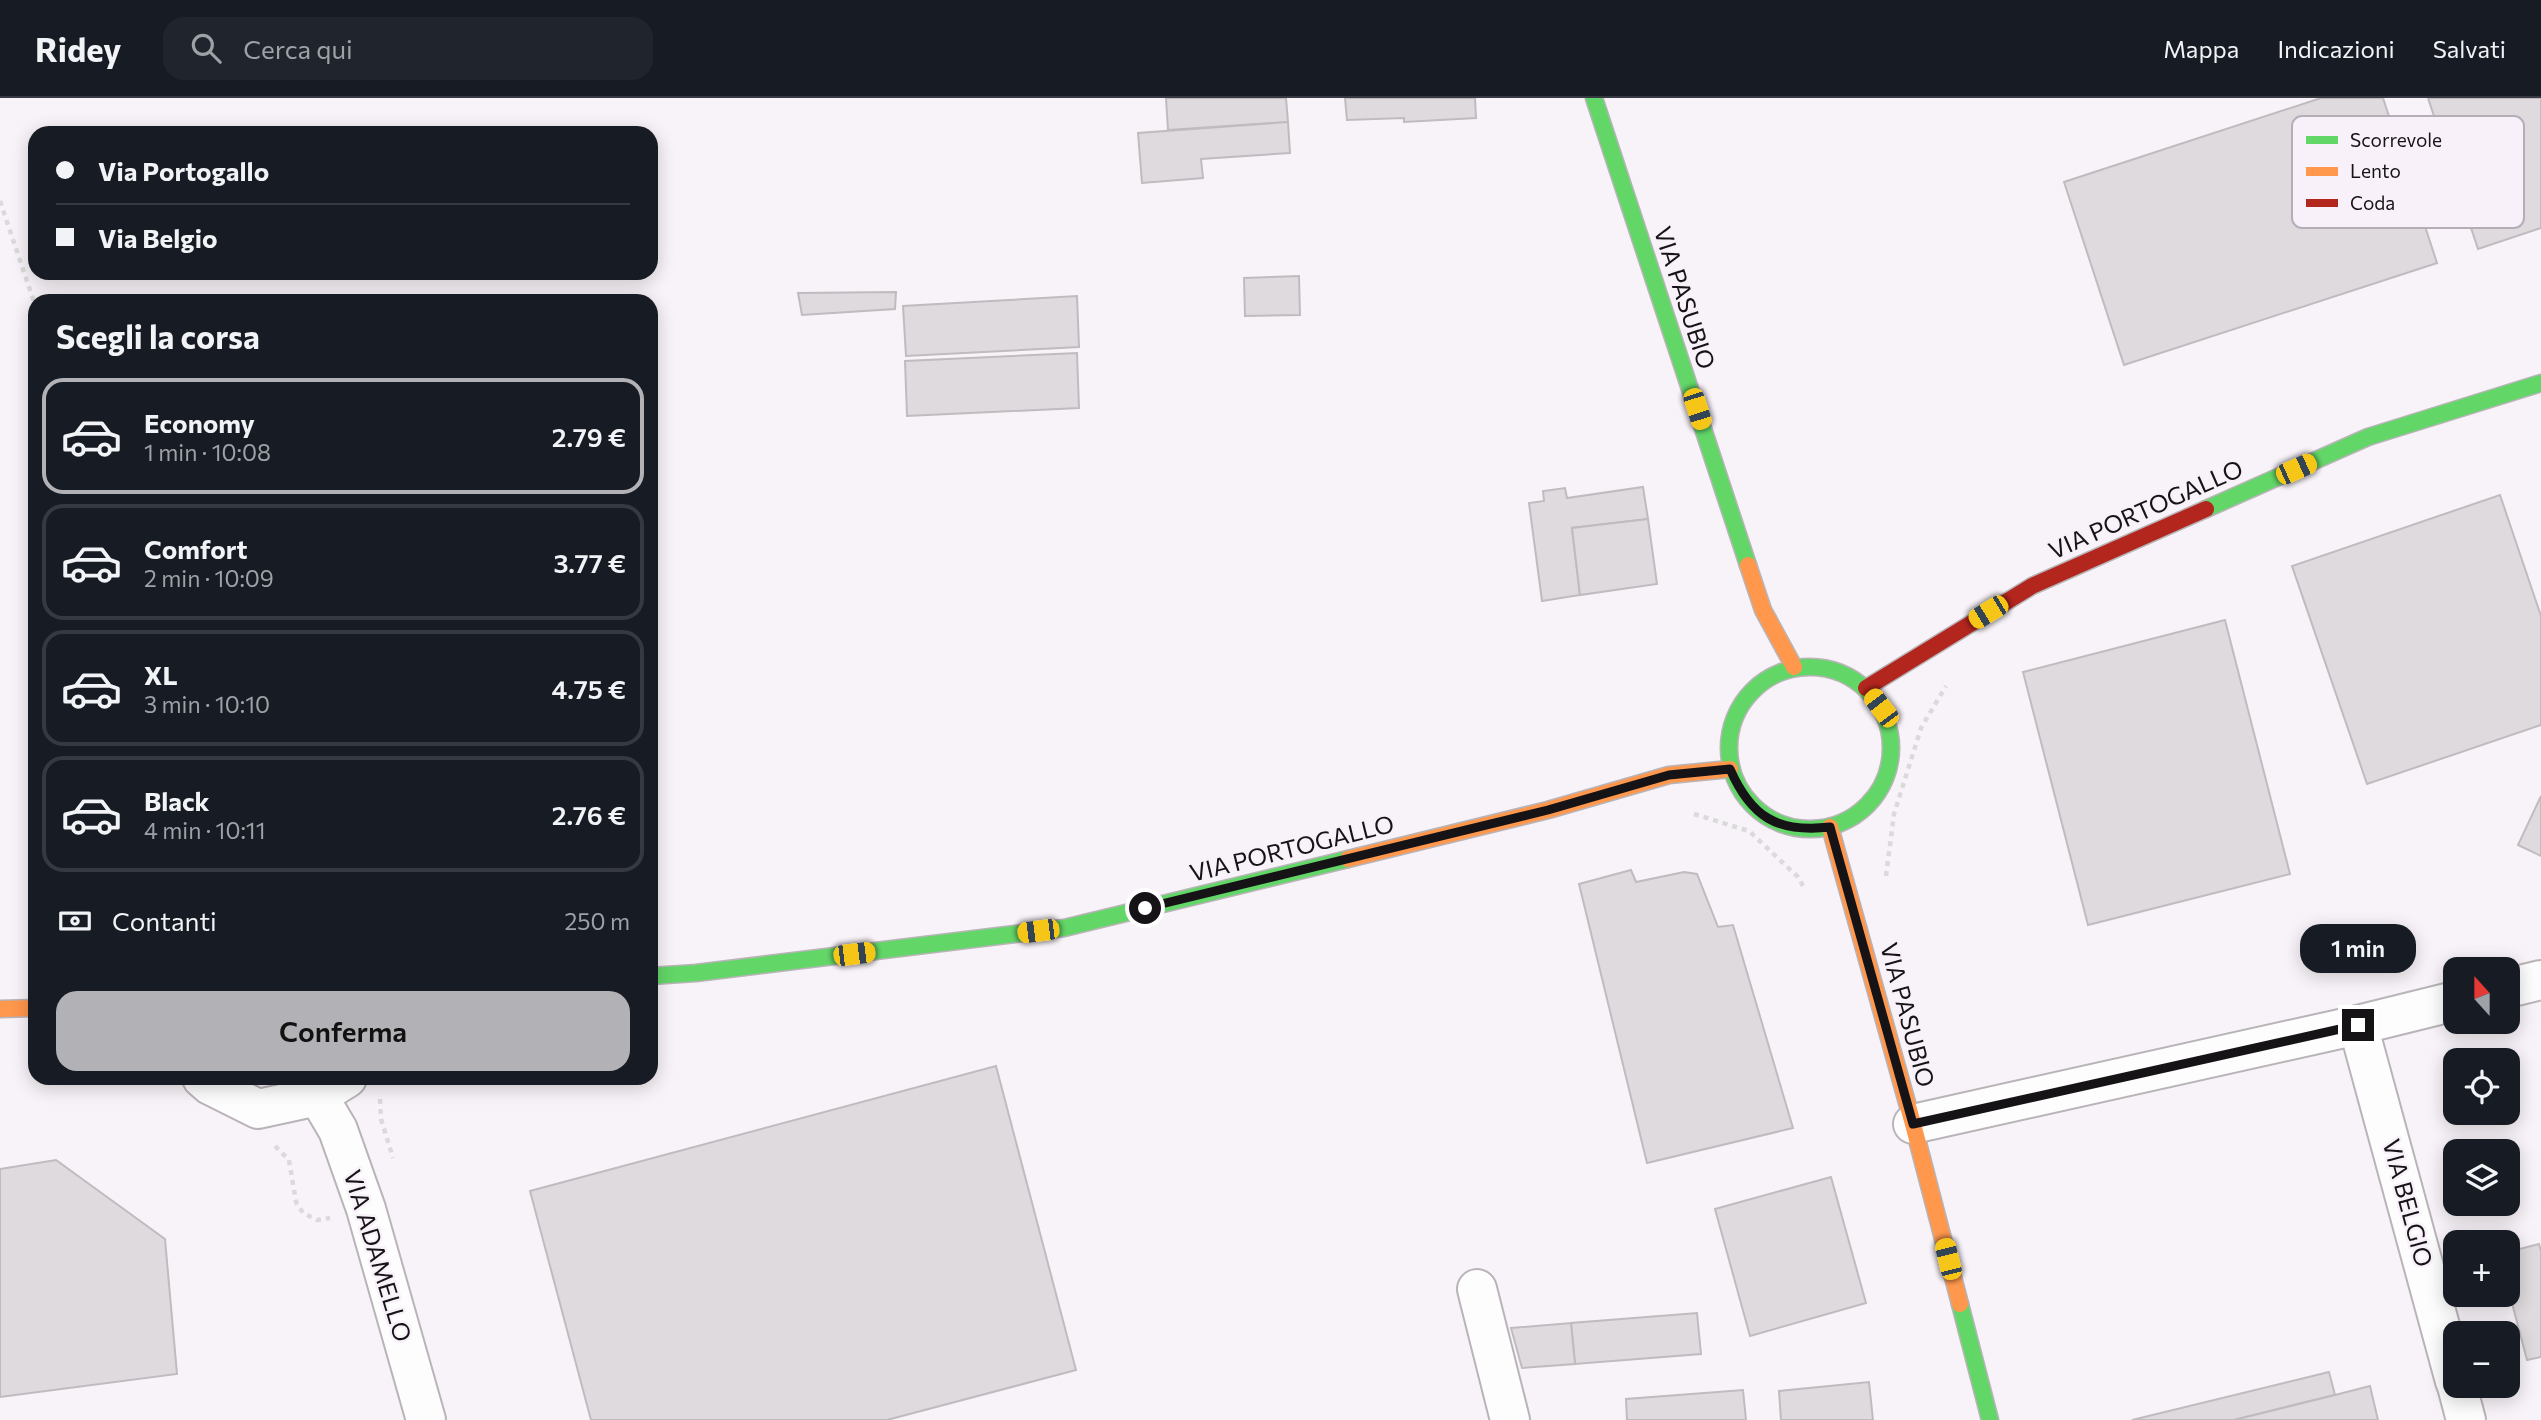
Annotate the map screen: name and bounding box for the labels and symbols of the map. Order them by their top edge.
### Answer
legend [2292,116,2524,228]
text: Scorrevole [2350,128,2442,151]
text: Lento [2350,159,2401,182]
text: Coda [2350,191,2395,214]
street label: VIA PASUBIO [1649,223,1722,372]
car [1681,386,1714,432]
car [2273,451,2320,487]
street label: VIA PORTOGALLO [2044,453,2247,565]
car [1965,592,2012,632]
car [1860,685,1903,731]
street label: VIA PORTOGALLO [1186,808,1397,887]
route start [1129,892,1161,924]
car [1016,918,1061,944]
callout: 1 min [2300,923,2416,972]
street label: VIA PASUBIO [1875,939,1942,1090]
car [832,941,877,967]
north arrow [2443,957,2520,1034]
route end [2342,1009,2374,1041]
street label: VIA BELGIO [2377,1135,2439,1270]
street label: VIA ADAMELLO [339,1166,418,1345]
car [1933,1236,1964,1282]

